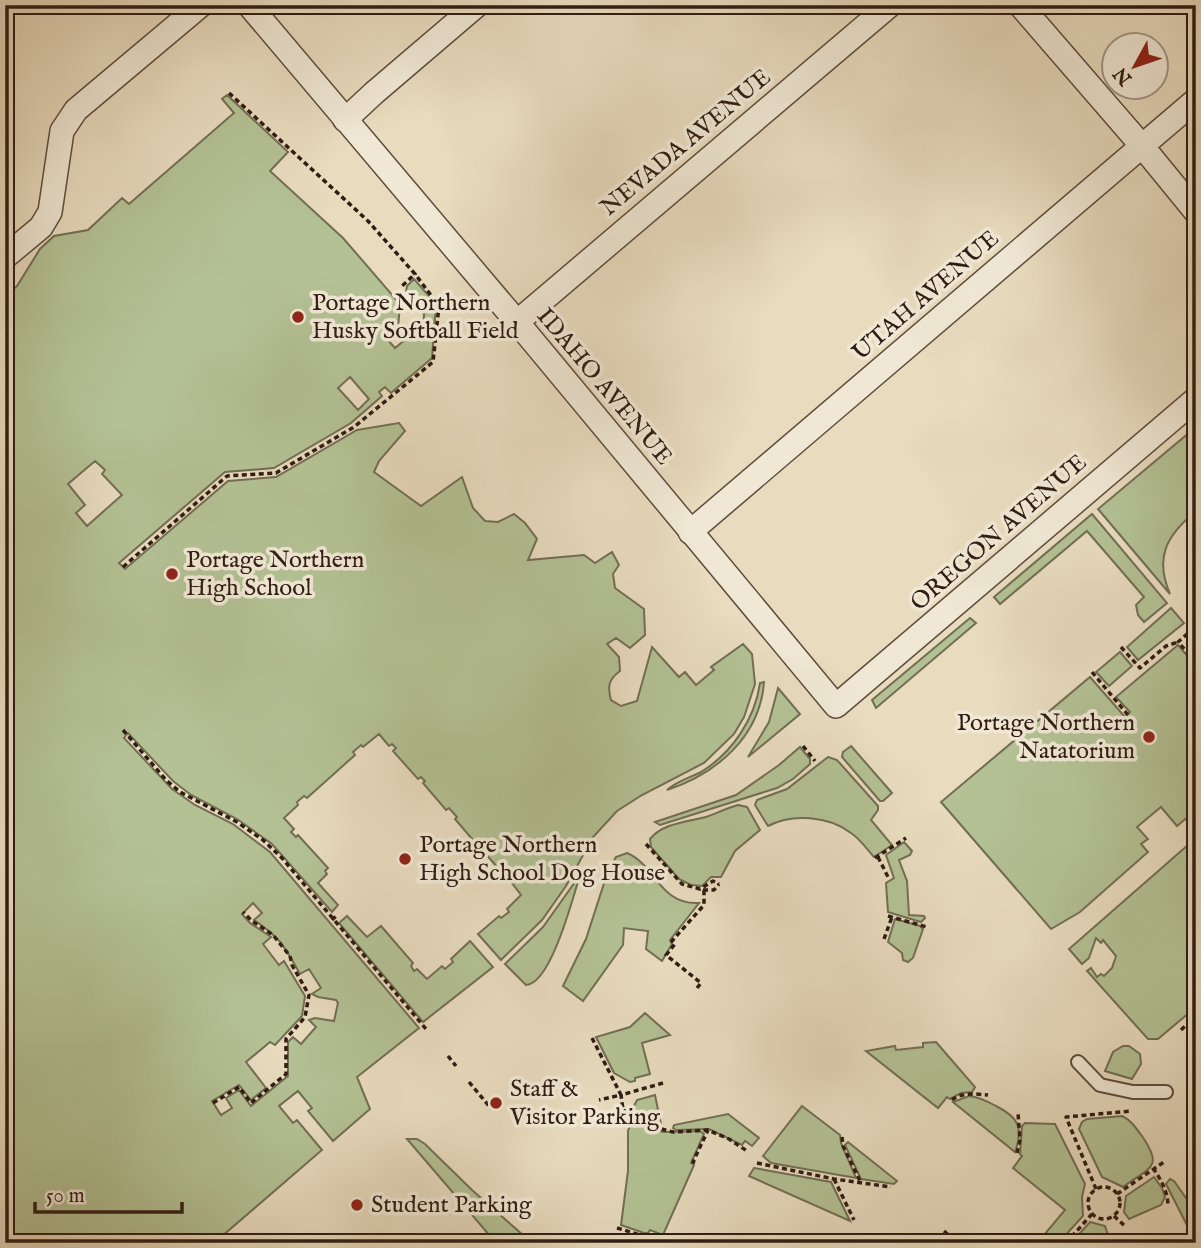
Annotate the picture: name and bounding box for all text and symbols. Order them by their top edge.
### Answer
north arrow [1100,32,1170,102]
text: N [1109,61,1139,90]
street label: NEVADA AVENUE [594,63,778,223]
street label: UTAH AVENUE [846,224,1006,368]
place label: Portage Northern Husky Softball Field [312,288,519,347]
street label: IDAHO AVENUE [529,302,679,472]
marker: Portage Northern Husky Softball Field [290,309,306,325]
street label: OREGON AVENUE [904,448,1094,618]
place label: Portage Northern High School [186,545,365,604]
marker: Portage Northern High School [164,566,180,582]
place label: Portage Northern Natatorium [957,708,1135,767]
marker: Portage Northern Natatorium [1141,729,1157,745]
place label: Portage Northern High School Dog House [419,830,665,889]
marker: Portage Northern High School Dog House [397,851,413,867]
place label: Staff & Visitor Parking [509,1074,661,1133]
marker: Staff & Visitor Parking [488,1095,504,1111]
scale bar [35,1171,182,1215]
text: 50 m [46,1183,85,1210]
place label: Student Parking [371,1190,533,1221]
marker: Student Parking [349,1197,365,1213]

